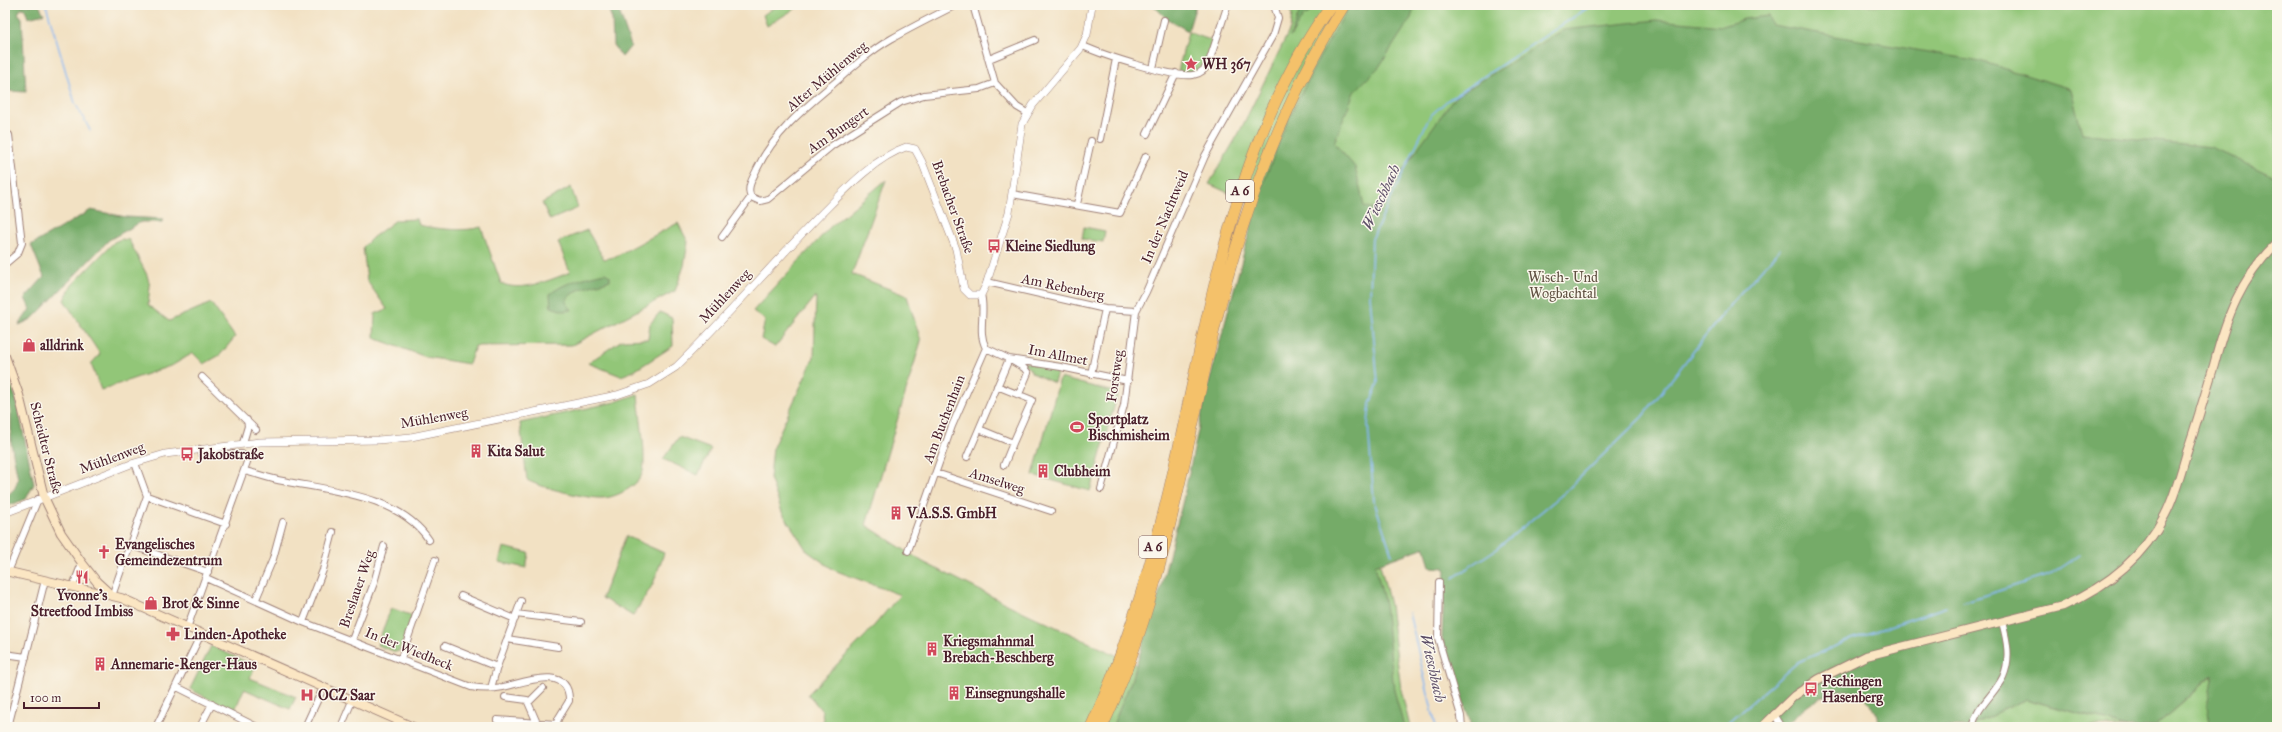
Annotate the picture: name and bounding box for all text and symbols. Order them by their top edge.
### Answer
street label: Alter Mühlenweg [782,37,871,115]
place icon: WH 367 [1183,56,1199,72]
place label: WH 367 [1202,56,1251,74]
street label: Am Bungert [803,103,872,158]
street label: Brebacher Straße [928,158,978,256]
water label: Wieschbach [1358,161,1404,232]
street label: In der Nachtweid [1138,168,1192,266]
road number: A 6 [1226,180,1254,202]
bus stop icon: Kleine Siedlung [986,238,1002,254]
place label: Kleine Siedlung [1005,238,1095,256]
street label: Mühlenweg [696,265,755,327]
park label: Wisch- Und Wogbachtal [1528,269,1598,302]
street label: Am Rebenberg [1019,270,1106,304]
shop icon: alldrink [21,337,37,353]
place label: alldrink [40,337,84,354]
street label: Im Allmet [1027,341,1089,369]
street label: Forstweg [1103,348,1127,403]
street label: Am Buchenhain [919,372,969,466]
street label: Scheidter Straße [26,400,66,496]
street label: Mühlenweg [399,404,469,432]
place label: Sportplatz Bischmisheim [1088,411,1170,444]
sports icon: Sportplatz Bischmisheim [1069,419,1085,435]
street label: Mühlenweg [77,438,147,478]
building icon: Kita Salut [468,443,484,459]
place label: Kita Salut [487,443,545,460]
bus stop icon: Jakobstraße [179,446,195,462]
place label: Jakobstraße [196,446,264,464]
building icon: Clubheim [1035,463,1051,479]
place label: Clubheim [1054,463,1111,480]
street label: Amselweg [966,464,1027,498]
building icon: V.A.S.S. GmbH [888,505,904,521]
place label: V.A.S.S. GmbH [906,505,997,522]
place label: Evangelisches Gemeindezentrum [115,536,222,569]
road number: A 6 [1139,536,1167,558]
church icon: Evangelisches Gemeindezentrum [96,544,112,560]
street label: Breslauer Weg [336,547,378,630]
restaurant icon: Yvonne's Streetfood Imbiss [74,569,90,585]
place label: Yvonne's Streetfood Imbiss [31,587,133,620]
shop icon: Brot & Sinne [143,595,159,611]
place label: Brot & Sinne [162,595,239,612]
street label: In der Wiedheck [362,624,456,675]
pharmacy icon: Linden-Apotheke [165,626,181,642]
place label: Linden-Apotheke [184,626,286,644]
water label: Wieschbach [1416,632,1450,705]
place label: Kriegsmahnmal Brebach-Beschberg [943,633,1054,667]
building icon: Kriegsmahnmal Brebach-Beschberg [924,641,940,657]
building icon: Annemarie-Renger-Haus [92,656,108,672]
place label: Annemarie-Renger-Haus [110,656,257,674]
place label: Fechingen Hasenberg [1822,673,1883,707]
bus stop icon: Fechingen Hasenberg [1803,681,1819,697]
scale bar [24,684,99,710]
building icon: Einsegnungshalle [946,685,962,701]
place label: Einsegnungshalle [965,685,1065,703]
hospital icon: OCZ Saar [299,687,315,703]
place label: OCZ Saar [318,687,376,704]
text: 100 m [30,691,61,705]

